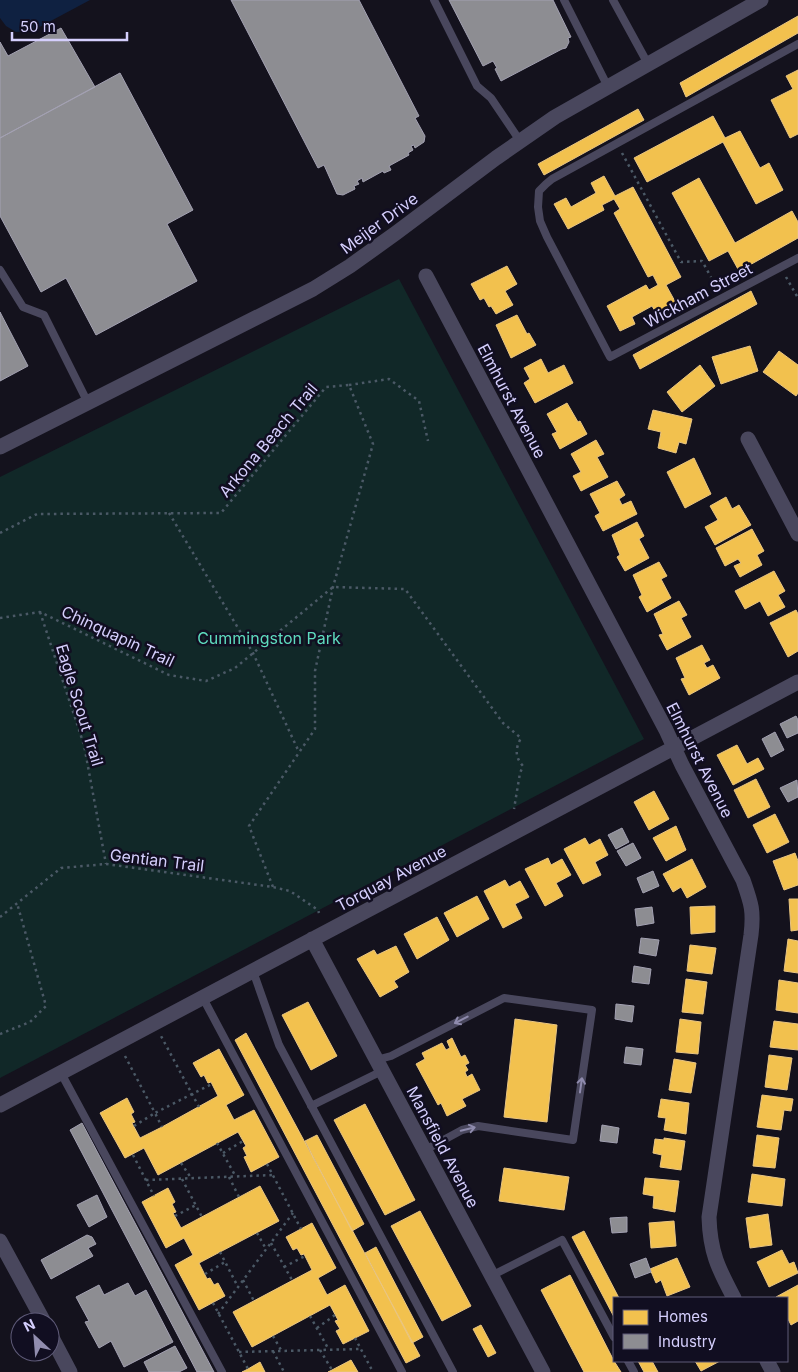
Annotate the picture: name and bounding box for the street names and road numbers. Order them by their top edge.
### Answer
street label: Meijer Drive [336,188,422,258]
street label: Wickham Street [640,258,756,332]
street label: Elmhurst Avenue [473,340,551,462]
street label: Arkona Beach Trail [215,379,321,501]
street label: Chinquapin Trail [58,601,178,671]
street label: Eagle Scout Trail [52,642,108,768]
street label: Elmhurst Avenue [662,699,738,821]
street label: Torquay Avenue [332,840,450,916]
street label: Gentian Trail [109,844,205,876]
street label: Mansfield Avenue [403,1083,483,1211]

